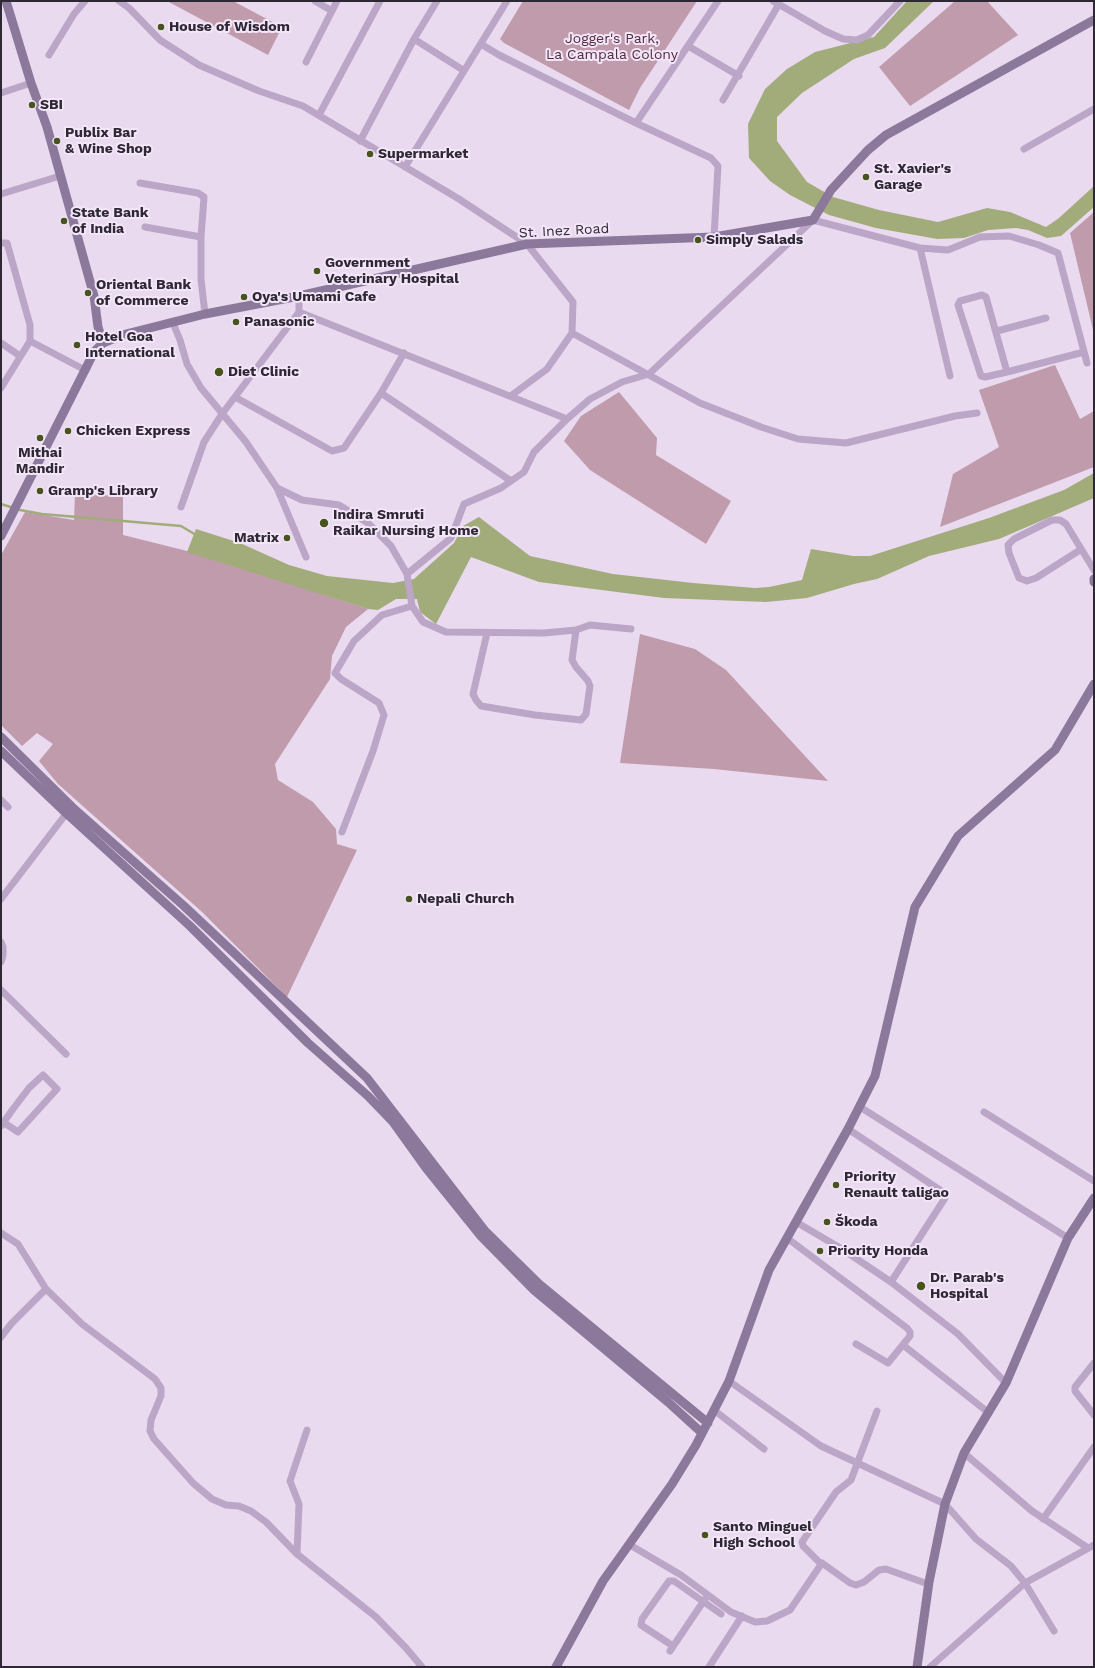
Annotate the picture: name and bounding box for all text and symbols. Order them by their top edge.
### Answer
place label: House of Wisdom [169,19,290,35]
marker: House of Wisdom [156,22,166,32]
park label: Jogger's Park, La Campala Colony [546,31,678,64]
place label: SBI [40,97,63,113]
marker: SBI [27,100,37,110]
place label: Publix Bar & Wine Shop [65,125,152,158]
marker: Publix Bar & Wine Shop [52,136,62,146]
place label: Supermarket [378,146,468,162]
marker: Supermarket [365,149,375,159]
place label: St. Xavier's Garage [874,161,951,194]
marker: St. Xavier's Garage [861,172,871,182]
place label: State Bank of India [72,205,148,238]
marker: State Bank of India [59,216,69,226]
street label: St. Inez Road [518,220,610,242]
place label: Simply Salads [706,232,803,248]
marker: Simply Salads [693,235,703,245]
place label: Government Veterinary Hospital [325,255,459,288]
marker: Government Veterinary Hospital [312,266,322,276]
place label: Oriental Bank of Commerce [96,277,191,310]
marker: Oriental Bank of Commerce [83,288,93,298]
place label: Oya's Umami Cafe [252,289,376,305]
marker: Oya's Umami Cafe [239,292,249,302]
place label: Panasonic [244,314,315,330]
marker: Panasonic [231,317,241,327]
place label: Hotel Goa International [85,329,175,362]
marker: Hotel Goa International [72,340,82,350]
place label: Diet Clinic [228,364,299,380]
marker: Diet Clinic [213,366,225,378]
place label: Chicken Express [76,423,190,439]
marker: Chicken Express [63,426,73,436]
marker: Mithai Mandir [35,433,45,443]
place label: Mithai Mandir [16,445,64,478]
place label: Gramp's Library [48,483,158,499]
marker: Gramp's Library [35,486,45,496]
place label: Indira Smruti Raikar Nursing Home [333,507,479,540]
marker: Indira Smruti Raikar Nursing Home [318,517,330,529]
place label: Matrix [234,530,279,546]
marker: Matrix [282,533,292,543]
place label: Nepali Church [417,891,514,907]
marker: Nepali Church [404,894,414,904]
place label: Priority Renault taligao [844,1169,949,1202]
marker: Priority Renault taligao [831,1180,841,1190]
place label: Škoda [835,1214,878,1230]
marker: Škoda [822,1217,832,1227]
place label: Priority Honda [828,1243,928,1259]
marker: Priority Honda [815,1246,825,1256]
place label: Dr. Parab's Hospital [930,1270,1004,1302]
marker: Dr. Parab's Hospital [915,1280,927,1292]
place label: Santo Minguel High School [713,1519,812,1552]
marker: Santo Minguel High School [700,1530,710,1540]

